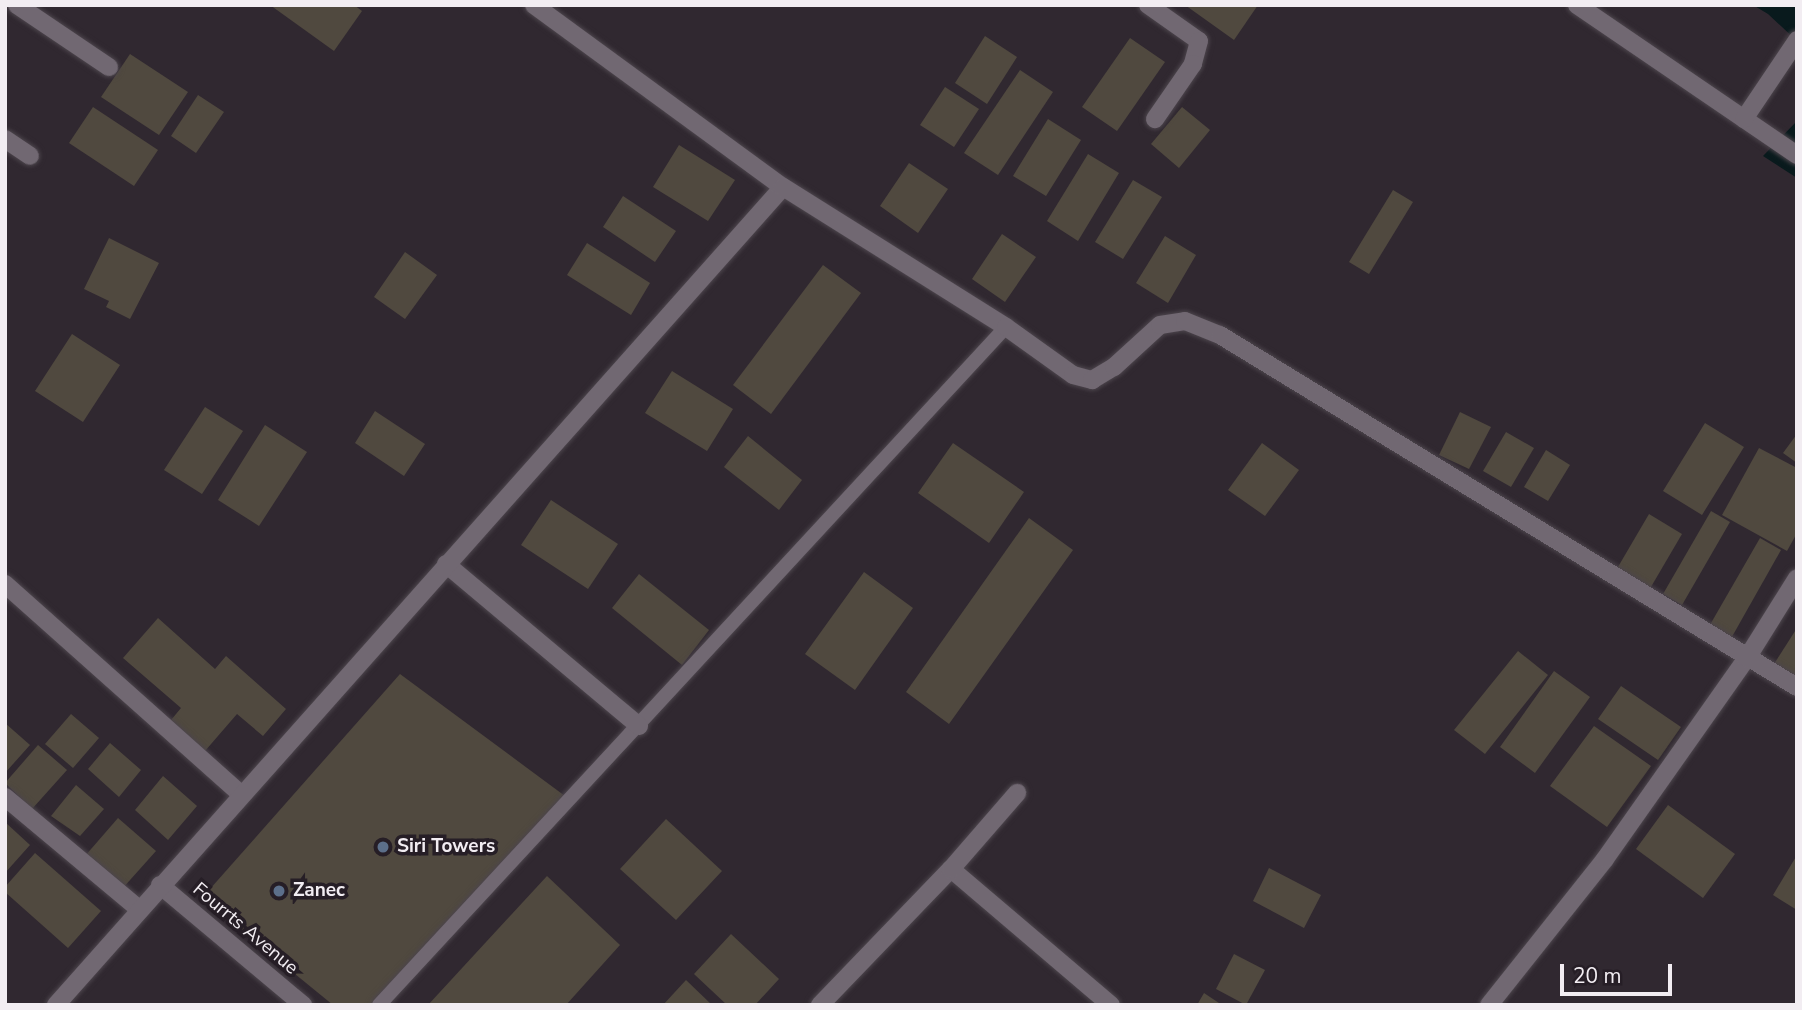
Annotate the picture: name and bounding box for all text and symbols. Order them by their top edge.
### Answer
place label: Siri Towers [397,836,495,858]
marker: Siri Towers [375,839,391,855]
street label: Fourrts Avenue [188,878,302,980]
place label: Zanec [293,880,345,902]
marker: Zanec [271,883,287,899]
scale bar [1564,950,1676,994]
text: 20 m [1573,962,1622,990]

